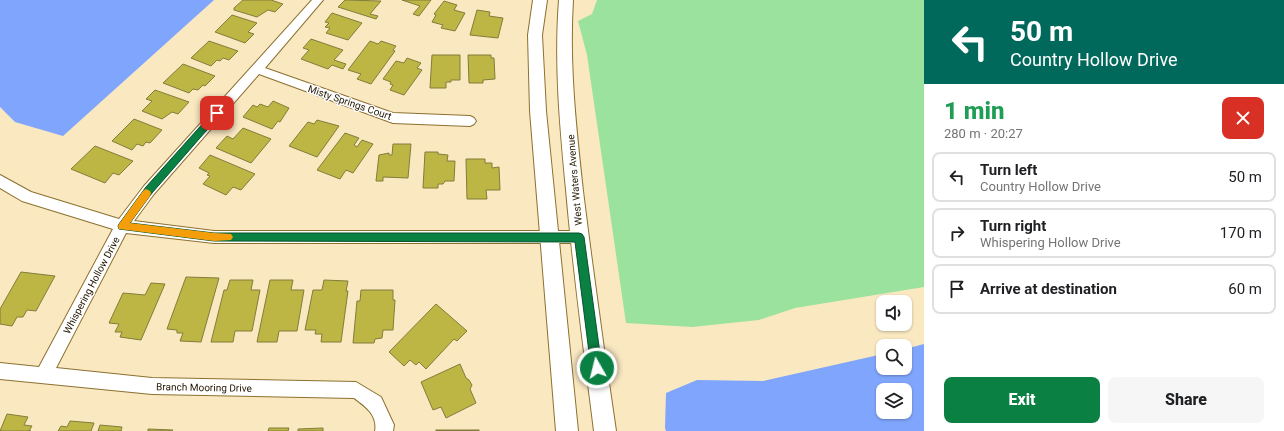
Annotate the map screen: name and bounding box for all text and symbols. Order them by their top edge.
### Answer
text: 50 m [1010,15,1073,48]
icon: left [944,16,996,68]
text: Country Hollow Drive [1010,49,1178,70]
street label: Misty Springs Court [307,83,393,122]
pin [200,96,234,130]
text: 1 min [944,97,1005,125]
button: close [1222,97,1264,139]
icon: arrive [206,102,228,124]
text: 280 m · 20:27 [944,126,1023,141]
street label: West Waters Avenue [565,134,584,226]
text: Turn left [980,161,1037,179]
icon: left [946,166,968,188]
text: 50 m [1228,168,1262,186]
text: Country Hollow Drive [980,179,1101,194]
text: Turn right [980,217,1046,235]
icon: right [946,222,968,244]
text: 170 m [1220,224,1262,242]
street label: Whispering Hollow Drive [61,235,122,336]
text: Whispering Hollow Drive [980,235,1121,250]
icon: arrive [946,278,968,300]
text: Arrive at destination [980,280,1117,298]
text: 60 m [1228,280,1262,298]
map controls [876,295,912,419]
button: sound [876,295,912,331]
button: search [876,339,912,375]
position arrow [576,347,618,389]
button: Exit [944,377,1100,423]
button: Share [1108,377,1264,423]
street label: Branch Mooring Drive [156,381,252,394]
button: layers [876,383,912,419]

